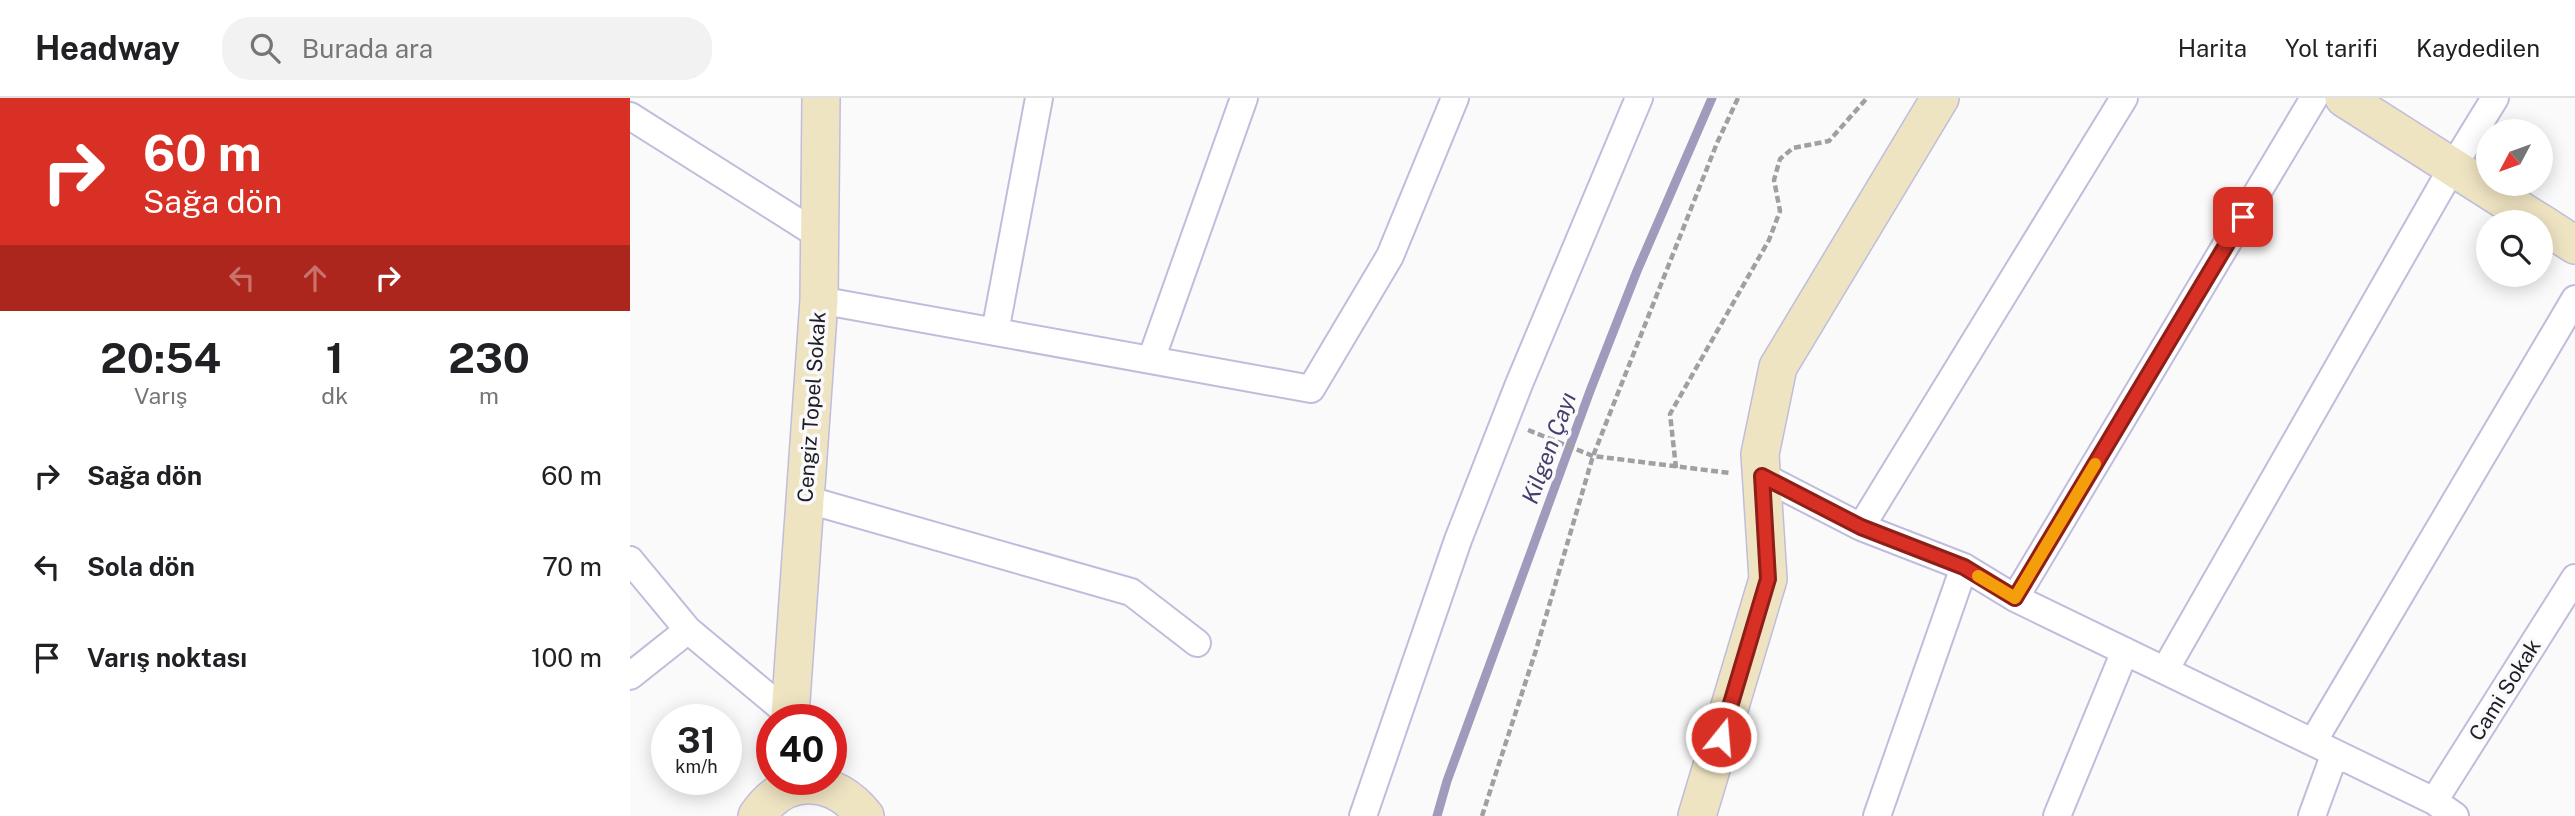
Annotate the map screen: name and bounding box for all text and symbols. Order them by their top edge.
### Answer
search box [222,17,712,80]
text: Headway [35,29,180,67]
icon: search [246,29,284,67]
text: Burada ara [302,33,433,64]
text: Harita [2178,34,2247,62]
text: Yol tarifi [2285,34,2378,62]
text: Kaydedilen [2416,34,2540,62]
north arrow [2476,119,2553,196]
map controls [2476,119,2553,287]
text: 60 m [143,124,262,182]
icon: right [28,126,119,217]
text: Sağa dön [143,183,282,220]
pin [2213,187,2273,247]
icon: arrive [2224,198,2262,236]
button: search [2476,210,2553,287]
icon: left [223,259,261,297]
icon: ahead [296,259,334,297]
icon: right [369,259,407,297]
street label: Cengiz Topel Sokak [792,310,831,503]
text: 20:54 [100,333,221,382]
text: 1 [326,333,344,382]
text: 230 [448,333,530,382]
text: Varış [134,382,187,409]
text: dk [321,382,348,409]
text: m [479,382,499,409]
water label: Kilgen Çayı [1516,388,1581,507]
icon: right [28,457,66,495]
text: Sağa dön [87,460,202,491]
text: 60 m [541,460,602,491]
icon: left [28,548,66,586]
text: Sola dön [87,551,195,582]
text: 70 m [542,551,602,582]
street label: Cami Sokak [2463,634,2546,745]
icon: arrive [28,639,66,677]
text: Varış noktası [87,642,247,673]
text: 100 m [531,642,602,673]
position arrow [1684,700,1758,774]
speed limit sign: 40 [756,704,847,795]
text: 31 [677,720,716,761]
text: km/h [675,756,718,777]

